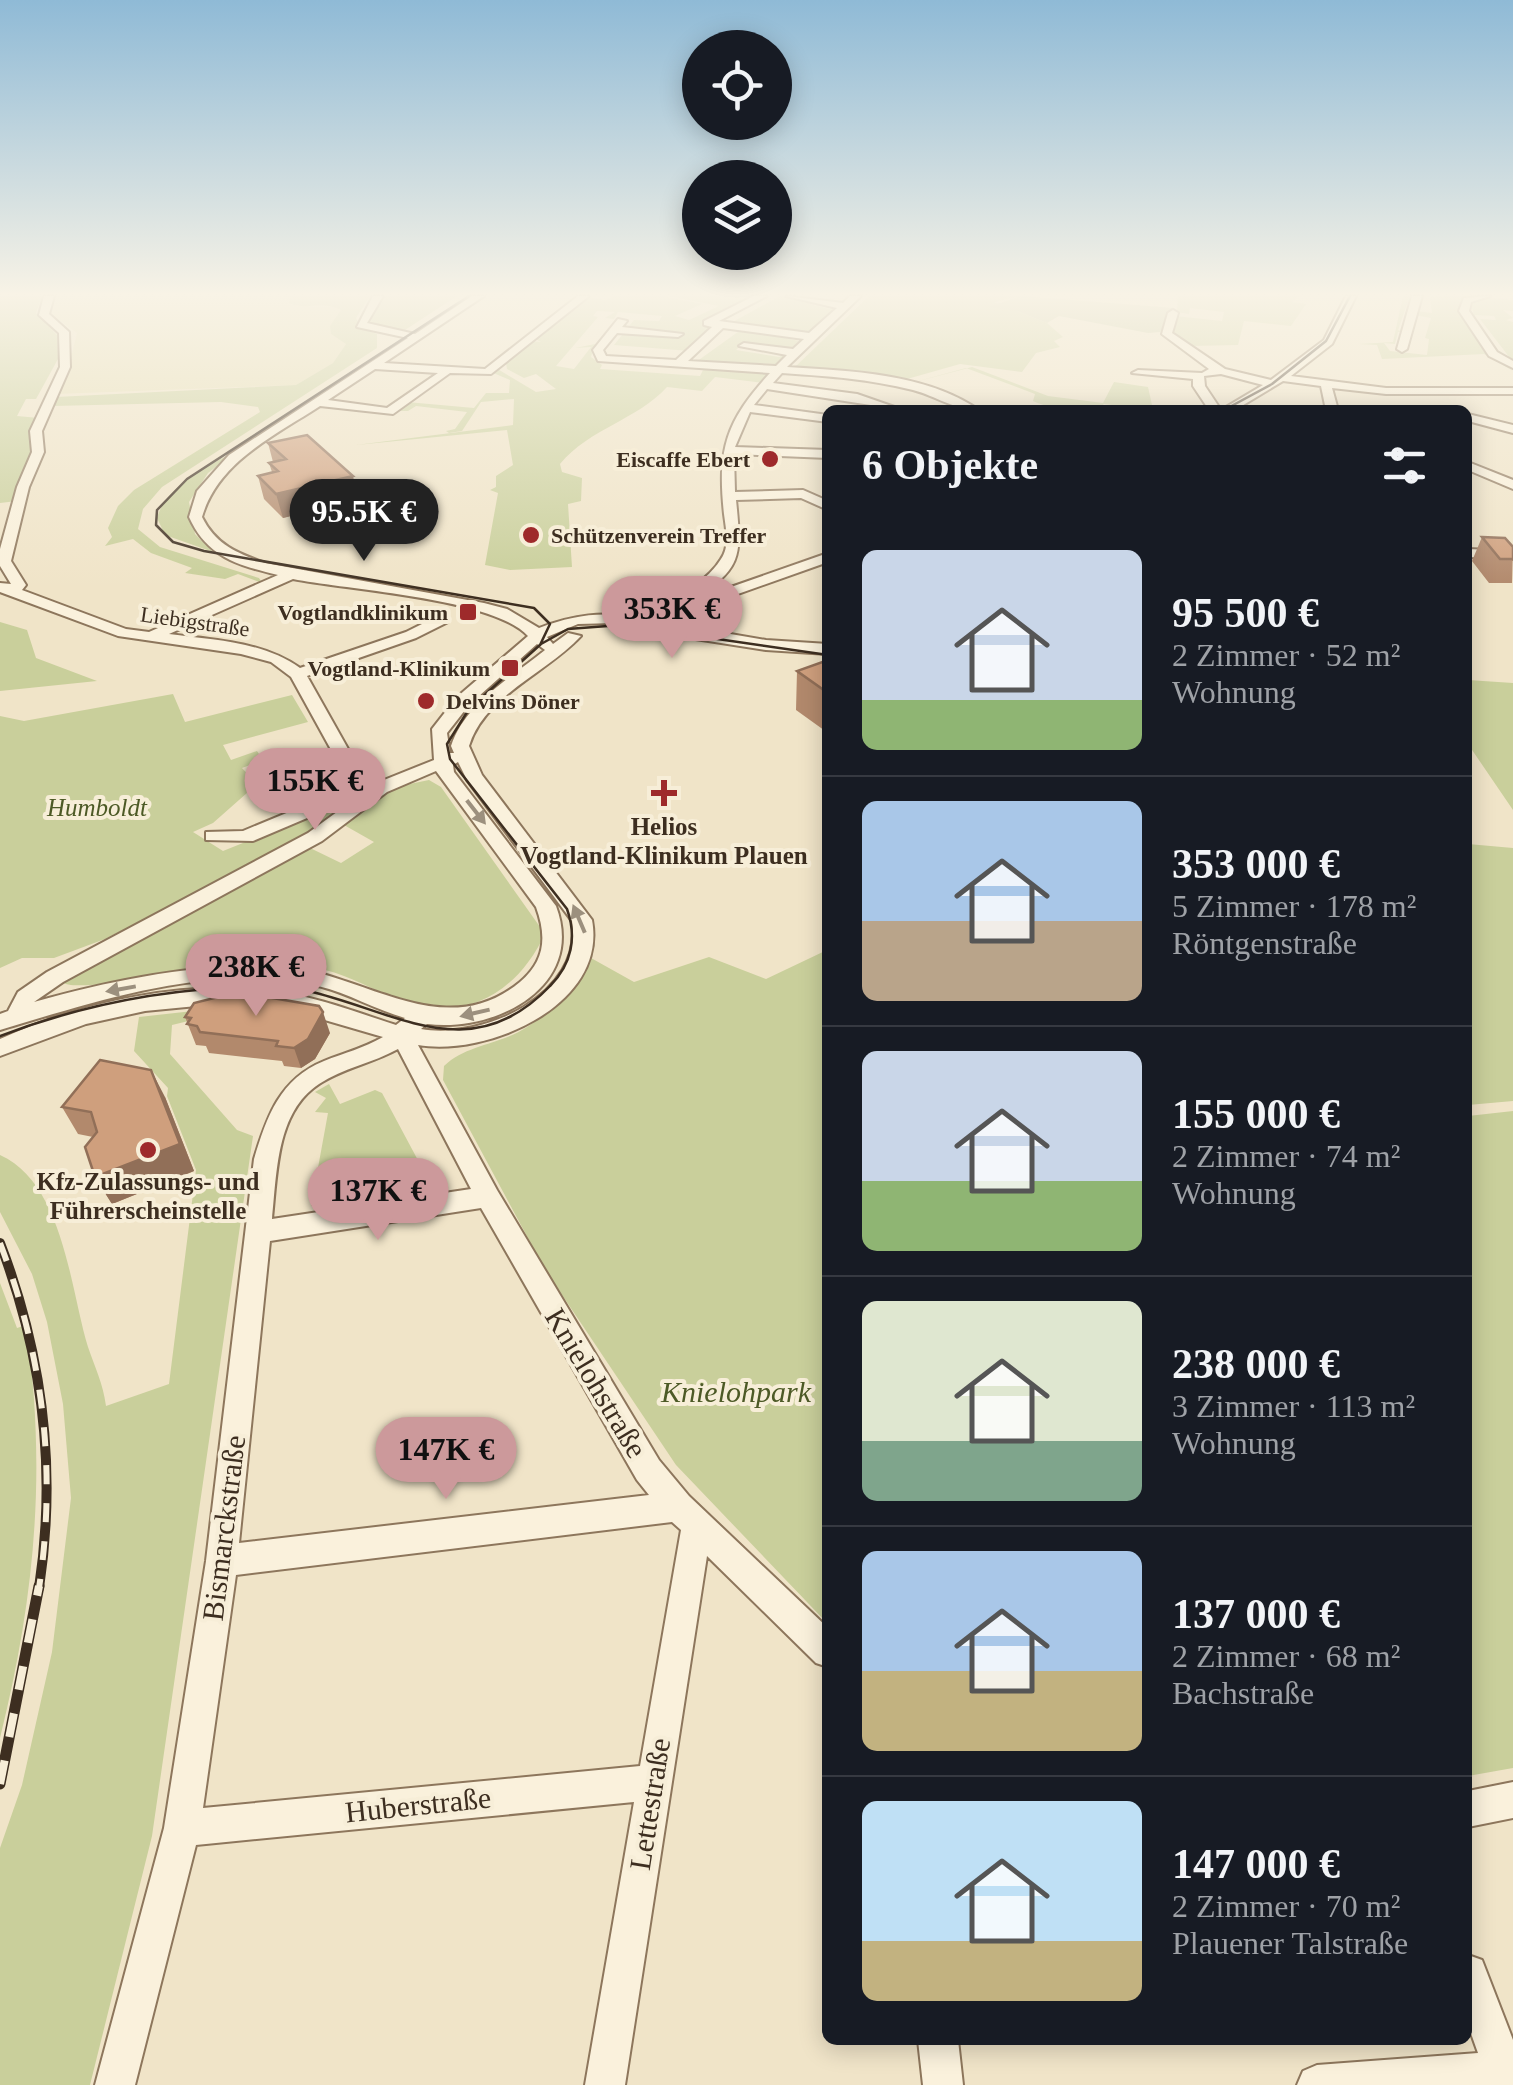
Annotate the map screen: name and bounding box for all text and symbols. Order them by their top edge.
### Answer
map controls [682,30,792,270]
button: locate [682,30,792,140]
button: layers [682,160,792,270]
icon: filters [1377,438,1432,493]
text: 6 Objekte [862,442,1038,488]
place label: Eiscaffe Ebert [616,447,751,472]
marker: Eiscaffe Ebert [759,448,781,470]
pin: 95.5K € [272,479,456,564]
text: 95.5K € [312,493,416,529]
place label: Schützenverein Treffer [551,523,766,548]
marker: Schützenverein Treffer [520,524,542,546]
pin: 353K € [591,576,753,661]
text: 353K € [624,590,720,626]
icon: home [942,590,1062,710]
text: 95 500 € [1172,590,1319,636]
place label: Vogtlandklinikum [278,600,448,625]
street label: Liebigstraße [139,601,251,642]
marker: Vogtlandklinikum [457,601,479,623]
text: 2 Zimmer · 52 m² [1172,637,1400,673]
place label: Vogtland-Klinikum [307,656,490,681]
marker: Vogtland-Klinikum [499,657,521,679]
text: Wohnung [1172,674,1296,710]
place label: Delvins Döner [446,689,580,714]
marker: Delvins Döner [415,690,437,712]
pin: 155K € [234,748,396,833]
text: 155K € [267,762,363,798]
marker: Helios Vogtland-Klinikum Plauen [651,780,677,806]
park label: Humboldt [46,794,148,821]
one-way arrow [465,799,486,824]
place label: Helios Vogtland-Klinikum Plauen [520,813,808,869]
icon: home [942,841,1062,961]
text: 353 000 € [1172,841,1340,887]
text: 5 Zimmer · 178 m² [1172,888,1416,924]
one-way arrow [571,904,587,934]
text: Röntgenstraße [1172,925,1357,961]
pin: 238K € [175,934,337,1019]
text: 238K € [208,948,304,984]
one-way arrow [105,982,137,997]
one-way arrow [459,1006,490,1021]
icon: home [942,1091,1062,1211]
text: 155 000 € [1172,1091,1340,1137]
text: 2 Zimmer · 74 m² [1172,1138,1400,1174]
marker: Kfz-Zulassungs- und Führerscheinstelle [137,1139,159,1161]
pin: 137K € [297,1158,459,1243]
place label: Kfz-Zulassungs- und Führerscheinstelle [37,1168,260,1224]
text: 137K € [330,1172,426,1208]
text: Wohnung [1172,1175,1296,1211]
street label: Knielohstraße [539,1302,654,1463]
icon: home [942,1341,1062,1461]
text: 238 000 € [1172,1341,1340,1387]
park label: Knielohpark [660,1375,812,1408]
text: 3 Zimmer · 113 m² [1172,1388,1415,1424]
pin: 147K € [365,1417,527,1502]
text: Wohnung [1172,1425,1296,1461]
text: 147K € [398,1431,494,1467]
street label: Bismarckstraße [196,1433,251,1623]
icon: home [942,1591,1062,1711]
text: 137 000 € [1172,1591,1340,1637]
text: 2 Zimmer · 68 m² [1172,1638,1400,1674]
text: Bachstraße [1172,1675,1314,1711]
street label: Lettestraße [623,1736,676,1872]
street label: Huberstraße [343,1780,493,1829]
icon: home [942,1841,1062,1961]
text: 147 000 € [1172,1841,1340,1887]
text: 2 Zimmer · 70 m² [1172,1888,1400,1924]
text: Plauener Talstraße [1172,1925,1408,1961]

